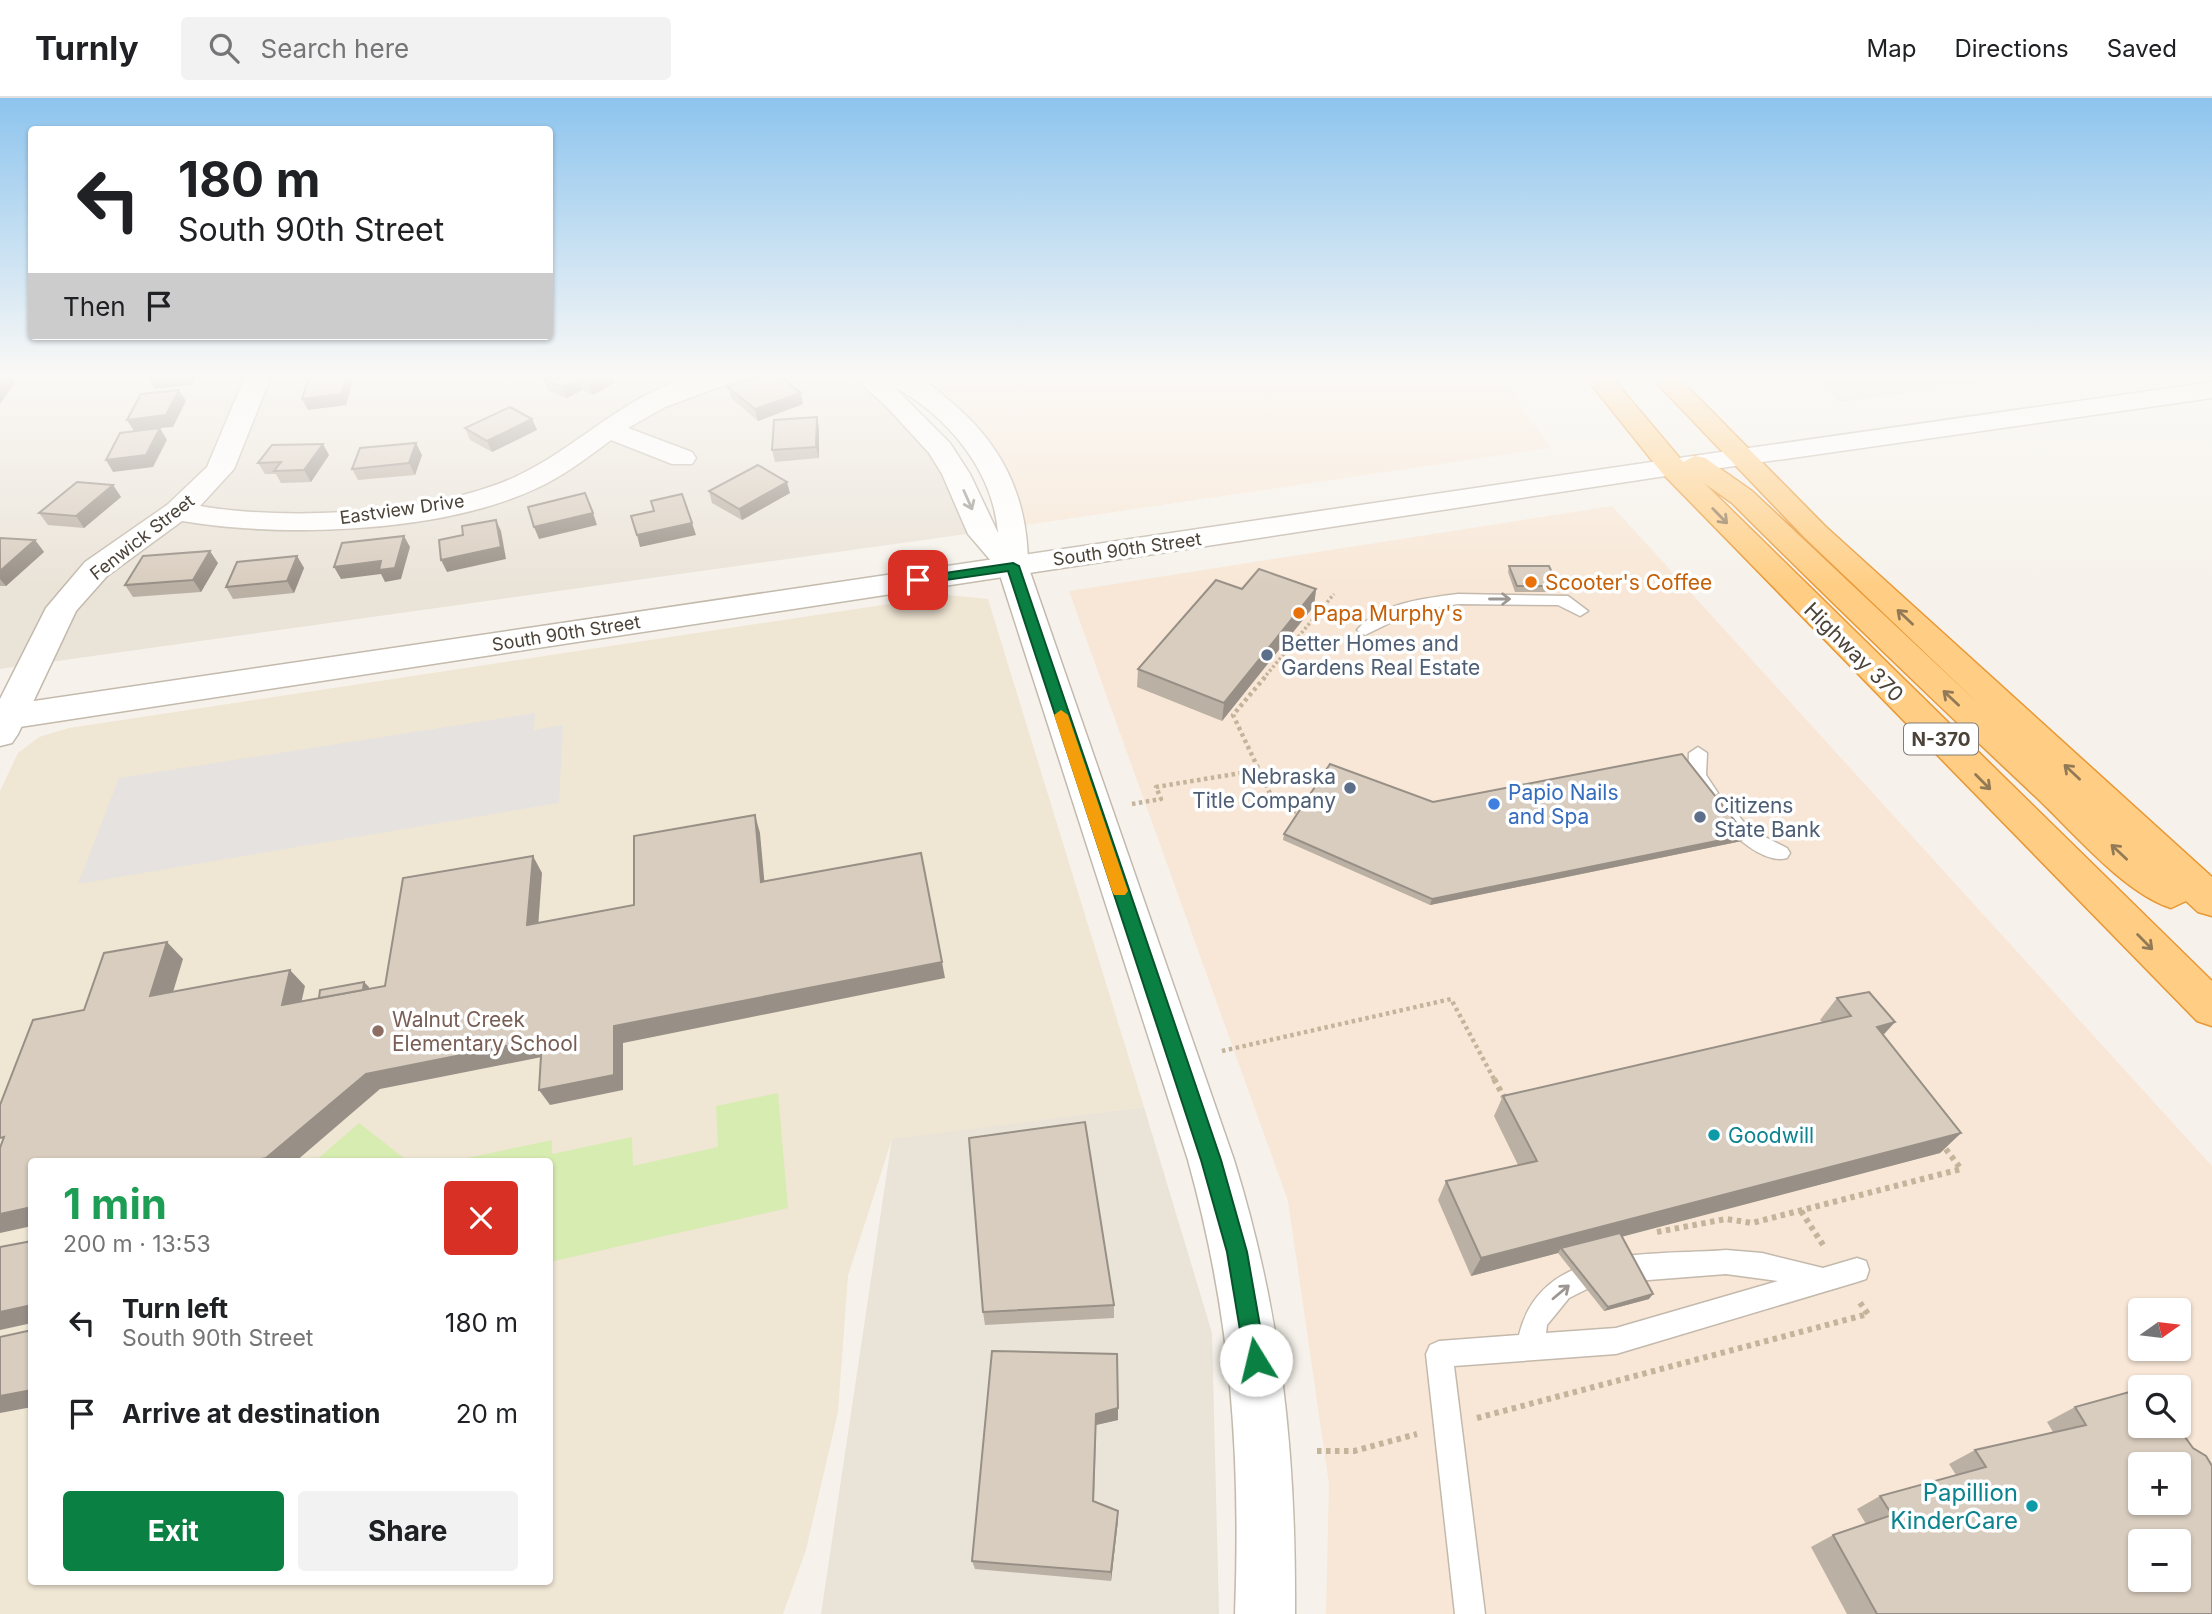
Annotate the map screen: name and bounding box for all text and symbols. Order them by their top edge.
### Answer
search box [181,17,671,80]
text: Turnly [35,28,139,68]
icon: search [205,29,243,67]
text: Search here [261,33,409,64]
text: Map [1867,34,1916,63]
text: Directions [1954,34,2069,63]
text: Saved [2107,34,2177,63]
text: 180 m [178,150,320,209]
icon: left [63,154,154,245]
text: South 90th Street [178,210,444,249]
icon: arrive [140,287,178,325]
text: Then [63,291,126,322]
one-way arrow [962,489,975,510]
street label: Fenwick Street [86,490,198,584]
street label: Eastview Drive [338,490,466,528]
one-way arrow [1711,507,1728,524]
street label: South 90th Street [1051,528,1203,570]
pin [888,550,948,610]
icon: arrive [899,561,937,599]
place label: Scooter's Coffee [1545,570,1712,595]
marker: Scooter's Coffee [1523,574,1539,590]
one-way arrow [1488,592,1511,606]
street label: Highway 370 [1799,597,1909,707]
place label: Papa Murphy's [1313,601,1463,626]
marker: Papa Murphy's [1291,605,1307,621]
one-way arrow [1897,609,1914,626]
street label: South 90th Street [490,611,642,655]
place label: Better Homes and Gardens Real Estate [1281,631,1480,680]
marker: Better Homes and Gardens Real Estate [1259,647,1275,663]
one-way arrow [1943,690,1960,707]
road number: N-370 [1904,724,1978,754]
one-way arrow [2064,763,2081,780]
place label: Nebraska Title Company [1192,764,1336,813]
one-way arrow [1975,773,1992,790]
marker: Nebraska Title Company [1342,780,1358,796]
place label: Papio Nails and Spa [1508,780,1619,829]
place label: Citizens State Bank [1714,793,1821,842]
marker: Papio Nails and Spa [1486,796,1502,812]
marker: Citizens State Bank [1692,809,1708,825]
one-way arrow [2110,844,2128,860]
one-way arrow [2136,933,2153,950]
place label: Walnut Creek Elementary School [392,1007,578,1056]
marker: Walnut Creek Elementary School [370,1023,386,1039]
place label: Goodwill [1728,1123,1814,1148]
marker: Goodwill [1706,1127,1722,1143]
text: 1 min [63,1178,167,1229]
button: close [444,1181,518,1255]
text: 200 m · 13:53 [63,1230,211,1258]
one-way arrow [1552,1284,1570,1300]
text: Turn left [122,1293,228,1324]
north arrow [2128,1298,2191,1362]
map controls [2128,1298,2191,1592]
icon: left [63,1304,101,1342]
text: 180 m [445,1307,518,1338]
position arrow [1219,1323,1293,1397]
text: South 90th Street [122,1324,313,1352]
button: search [2128,1375,2191,1438]
icon: arrive [63,1395,101,1433]
text: Arrive at destination [122,1398,381,1429]
text: 20 m [456,1398,518,1429]
button: + [2128,1452,2191,1515]
place label: Papillion KinderCare [1890,1478,2018,1535]
button: Exit [63,1491,284,1571]
button: Share [298,1491,518,1571]
marker: Papillion KinderCare [2024,1498,2040,1514]
button: − [2128,1529,2191,1592]

